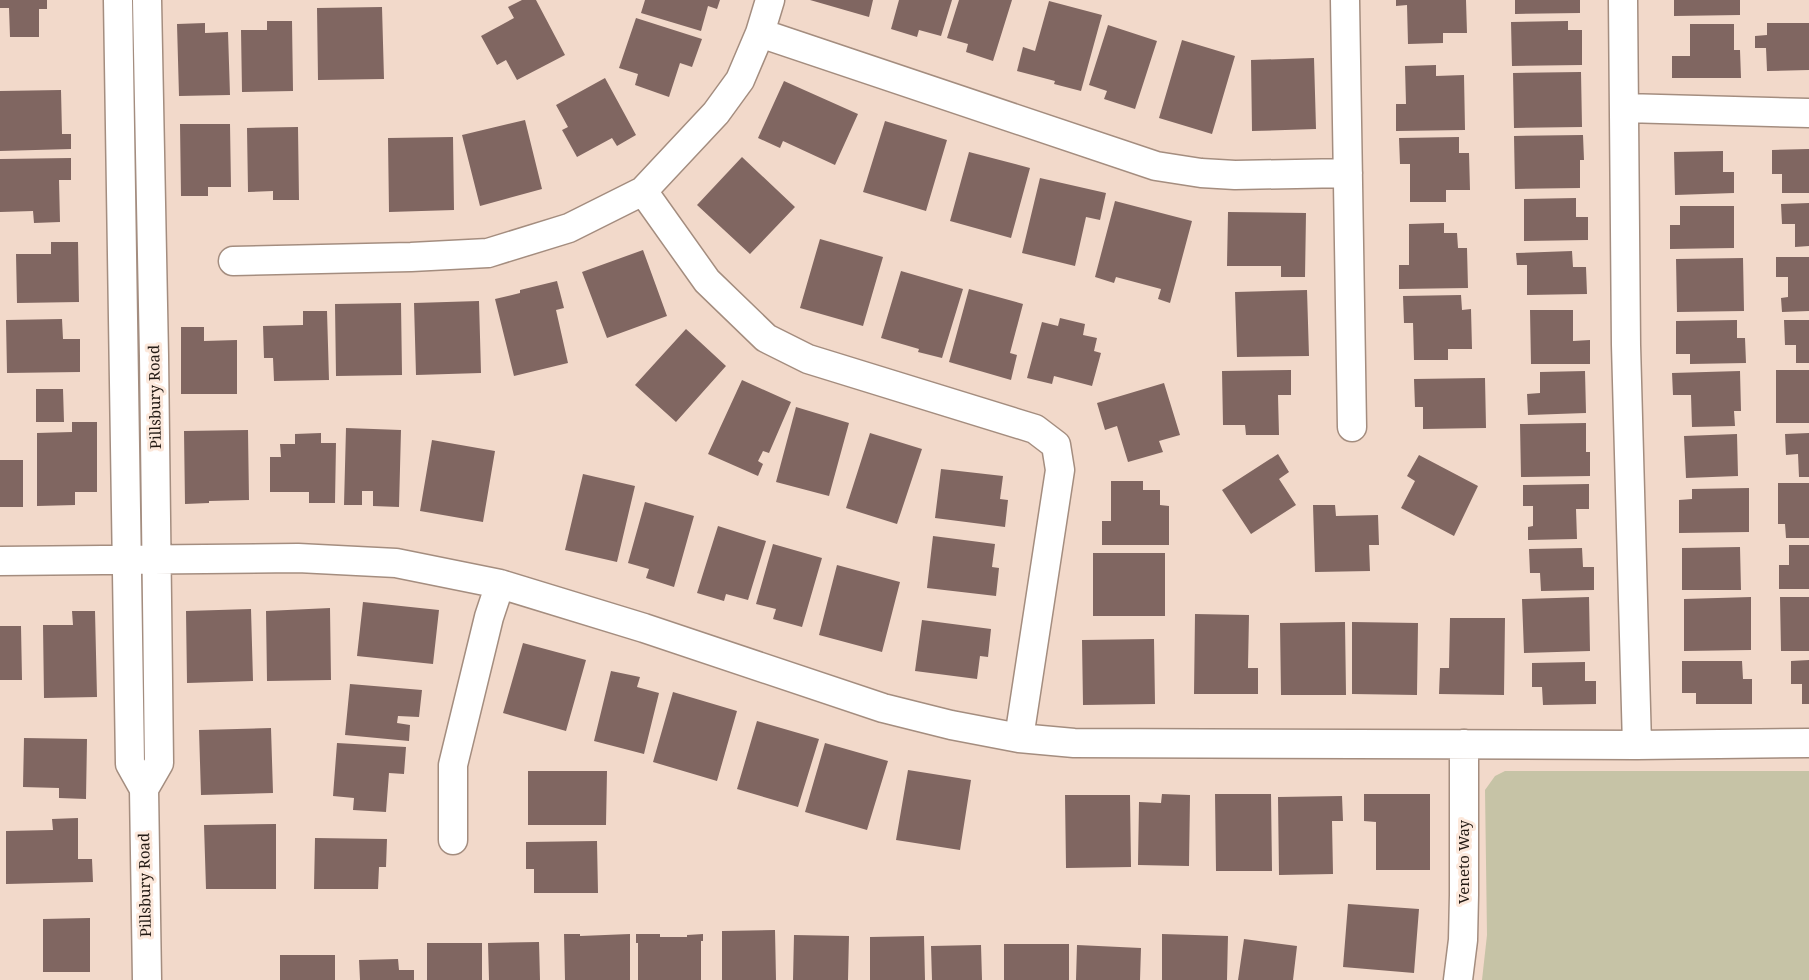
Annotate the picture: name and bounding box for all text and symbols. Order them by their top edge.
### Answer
street label: Pillsbury Road [143,345,165,449]
street label: Veneto Way [1453,819,1473,904]
street label: Pillsbury Road [133,833,155,937]

